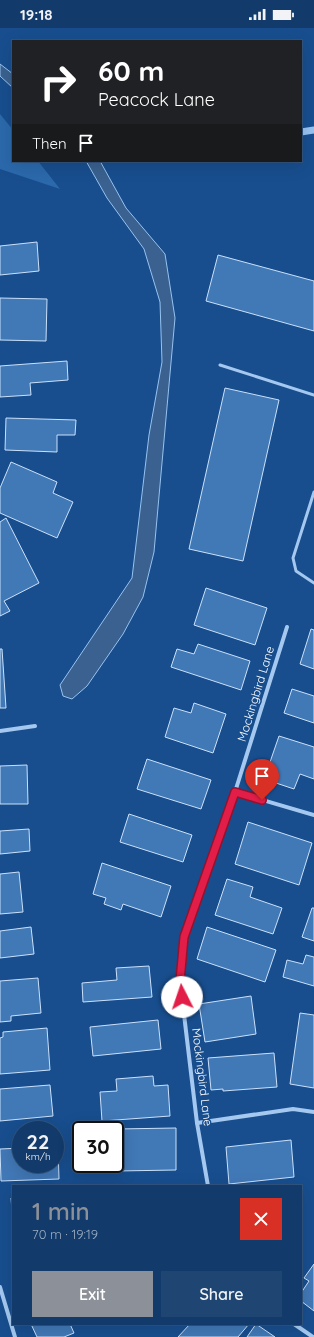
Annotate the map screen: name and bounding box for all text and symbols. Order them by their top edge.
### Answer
text: 19:18 [20,5,53,24]
text: 60 m [98,53,164,88]
icon: right [32,56,84,108]
text: Peacock Lane [98,88,215,111]
icon: arrive [75,132,97,154]
text: Then [32,134,67,153]
street label: Mockingbird Lane [234,644,277,743]
pin [245,759,279,800]
icon: arrive [251,765,273,787]
position arrow [161,976,203,1018]
street label: Mockingbird Lane [189,1027,216,1127]
speed limit sign: 30 [72,1121,124,1173]
text: 22 [27,1129,49,1154]
text: km/h [25,1150,51,1163]
text: 1 min [32,1196,90,1226]
button: close [240,1198,282,1240]
text: 70 m · 19:19 [32,1226,98,1242]
button: Exit [32,1271,153,1317]
button: Share [161,1271,282,1317]

